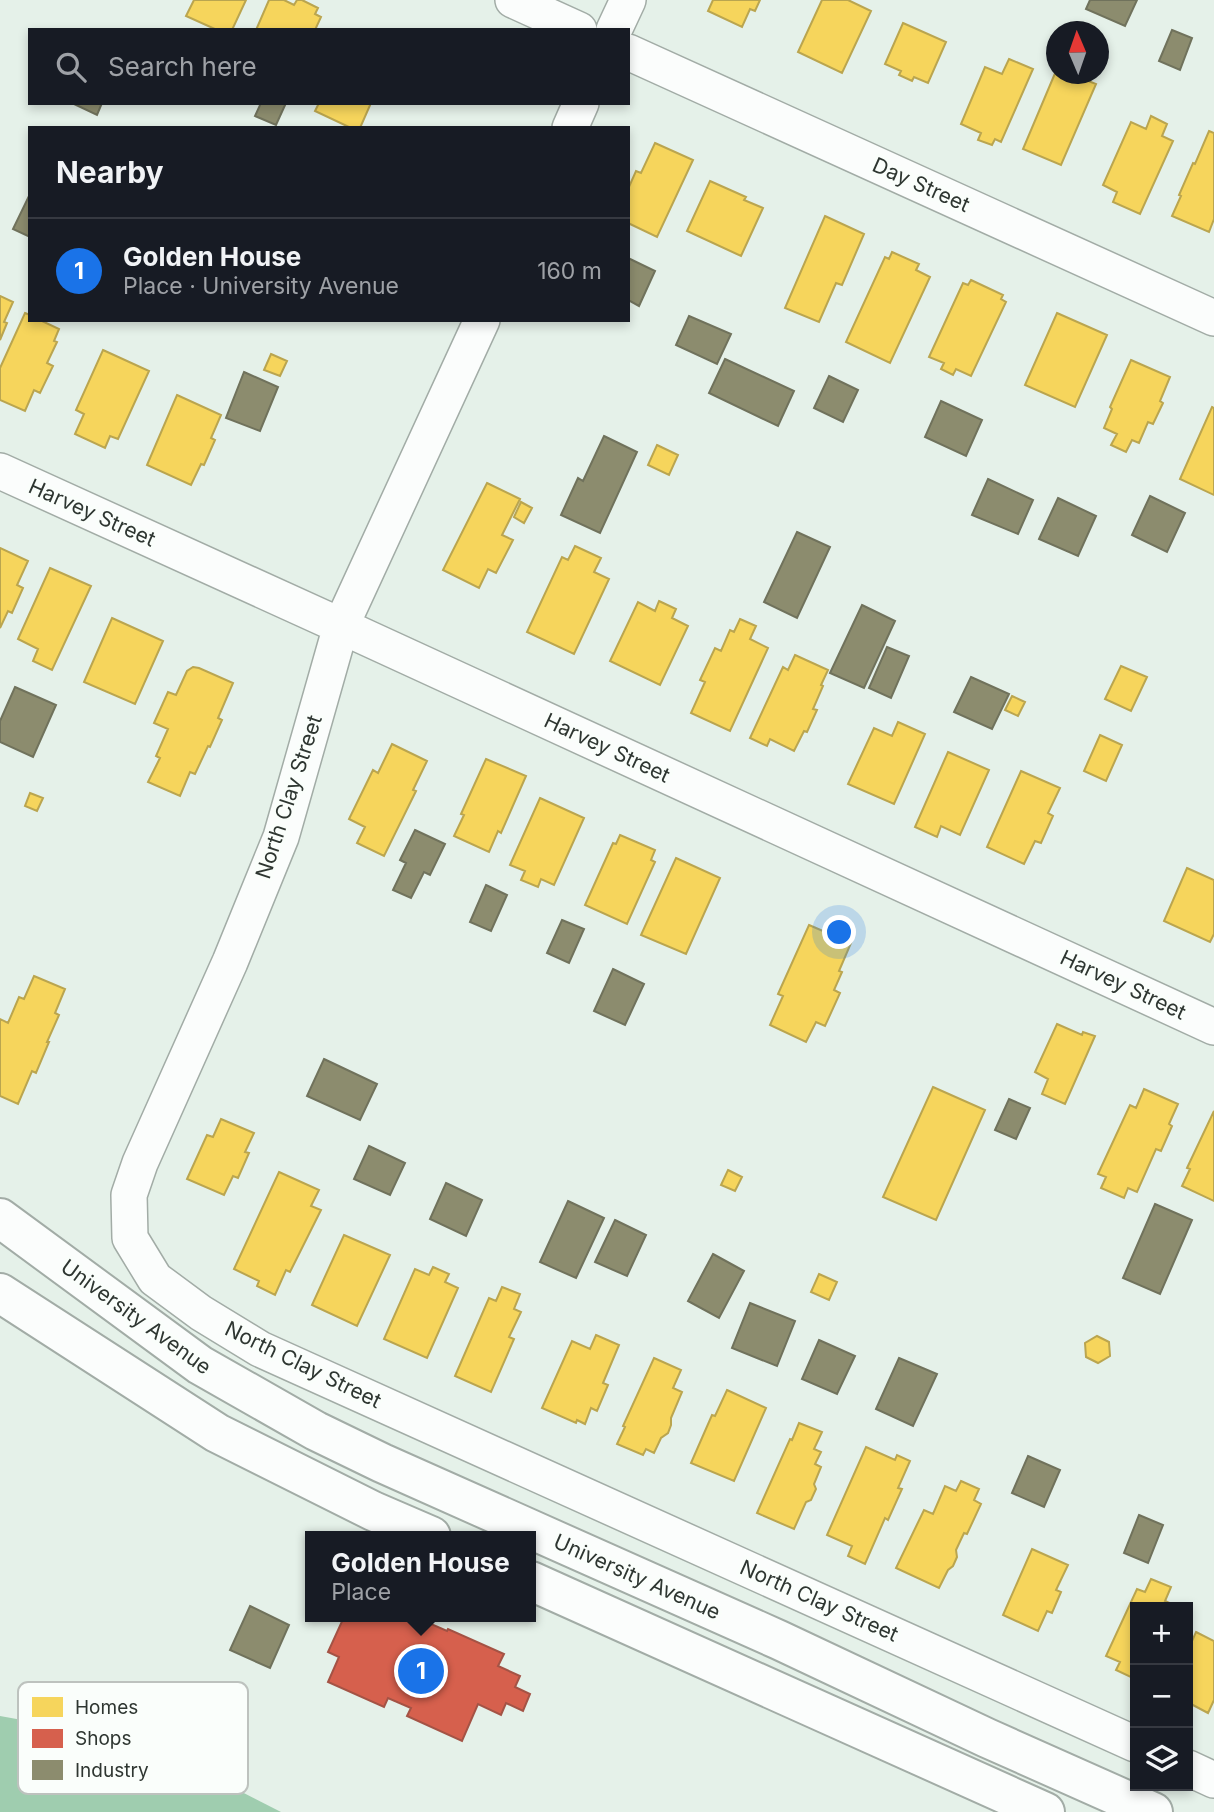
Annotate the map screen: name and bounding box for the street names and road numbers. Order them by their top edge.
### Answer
street label: Day Street [869,152,974,217]
street label: Harvey Street [25,474,159,552]
street label: Harvey Street [540,708,674,788]
street label: North Clay Street [250,712,327,882]
street label: Harvey Street [1056,945,1190,1025]
street label: University Avenue [56,1254,216,1379]
street label: North Clay Street [221,1316,386,1413]
street label: University Avenue [550,1529,724,1624]
street label: North Clay Street [736,1554,902,1647]

